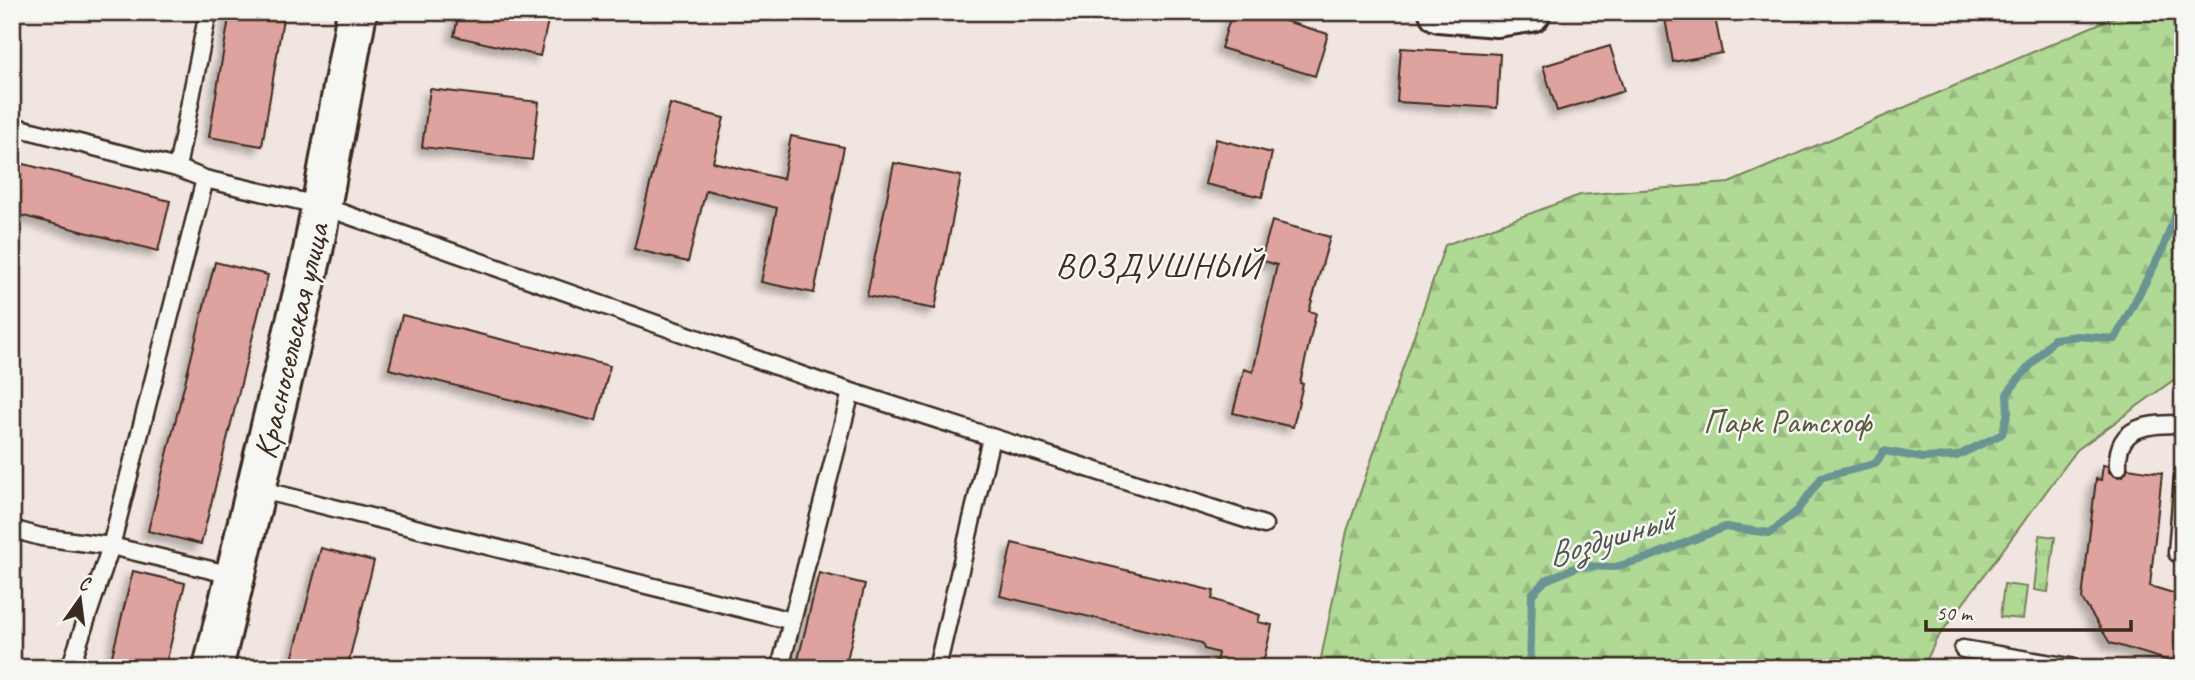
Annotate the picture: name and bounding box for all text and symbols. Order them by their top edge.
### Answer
street label: Красносельская улица [243,217,339,463]
district label: ВОЗДУШНЫЙ [1055,243,1266,288]
park label: Парк Ратсхоф [1703,401,1874,443]
water label: Воздушный [1541,495,1685,577]
north arrow [46,564,116,634]
text: С [76,571,94,597]
scale bar [1926,589,2130,633]
text: 50 m [1936,600,1974,626]

